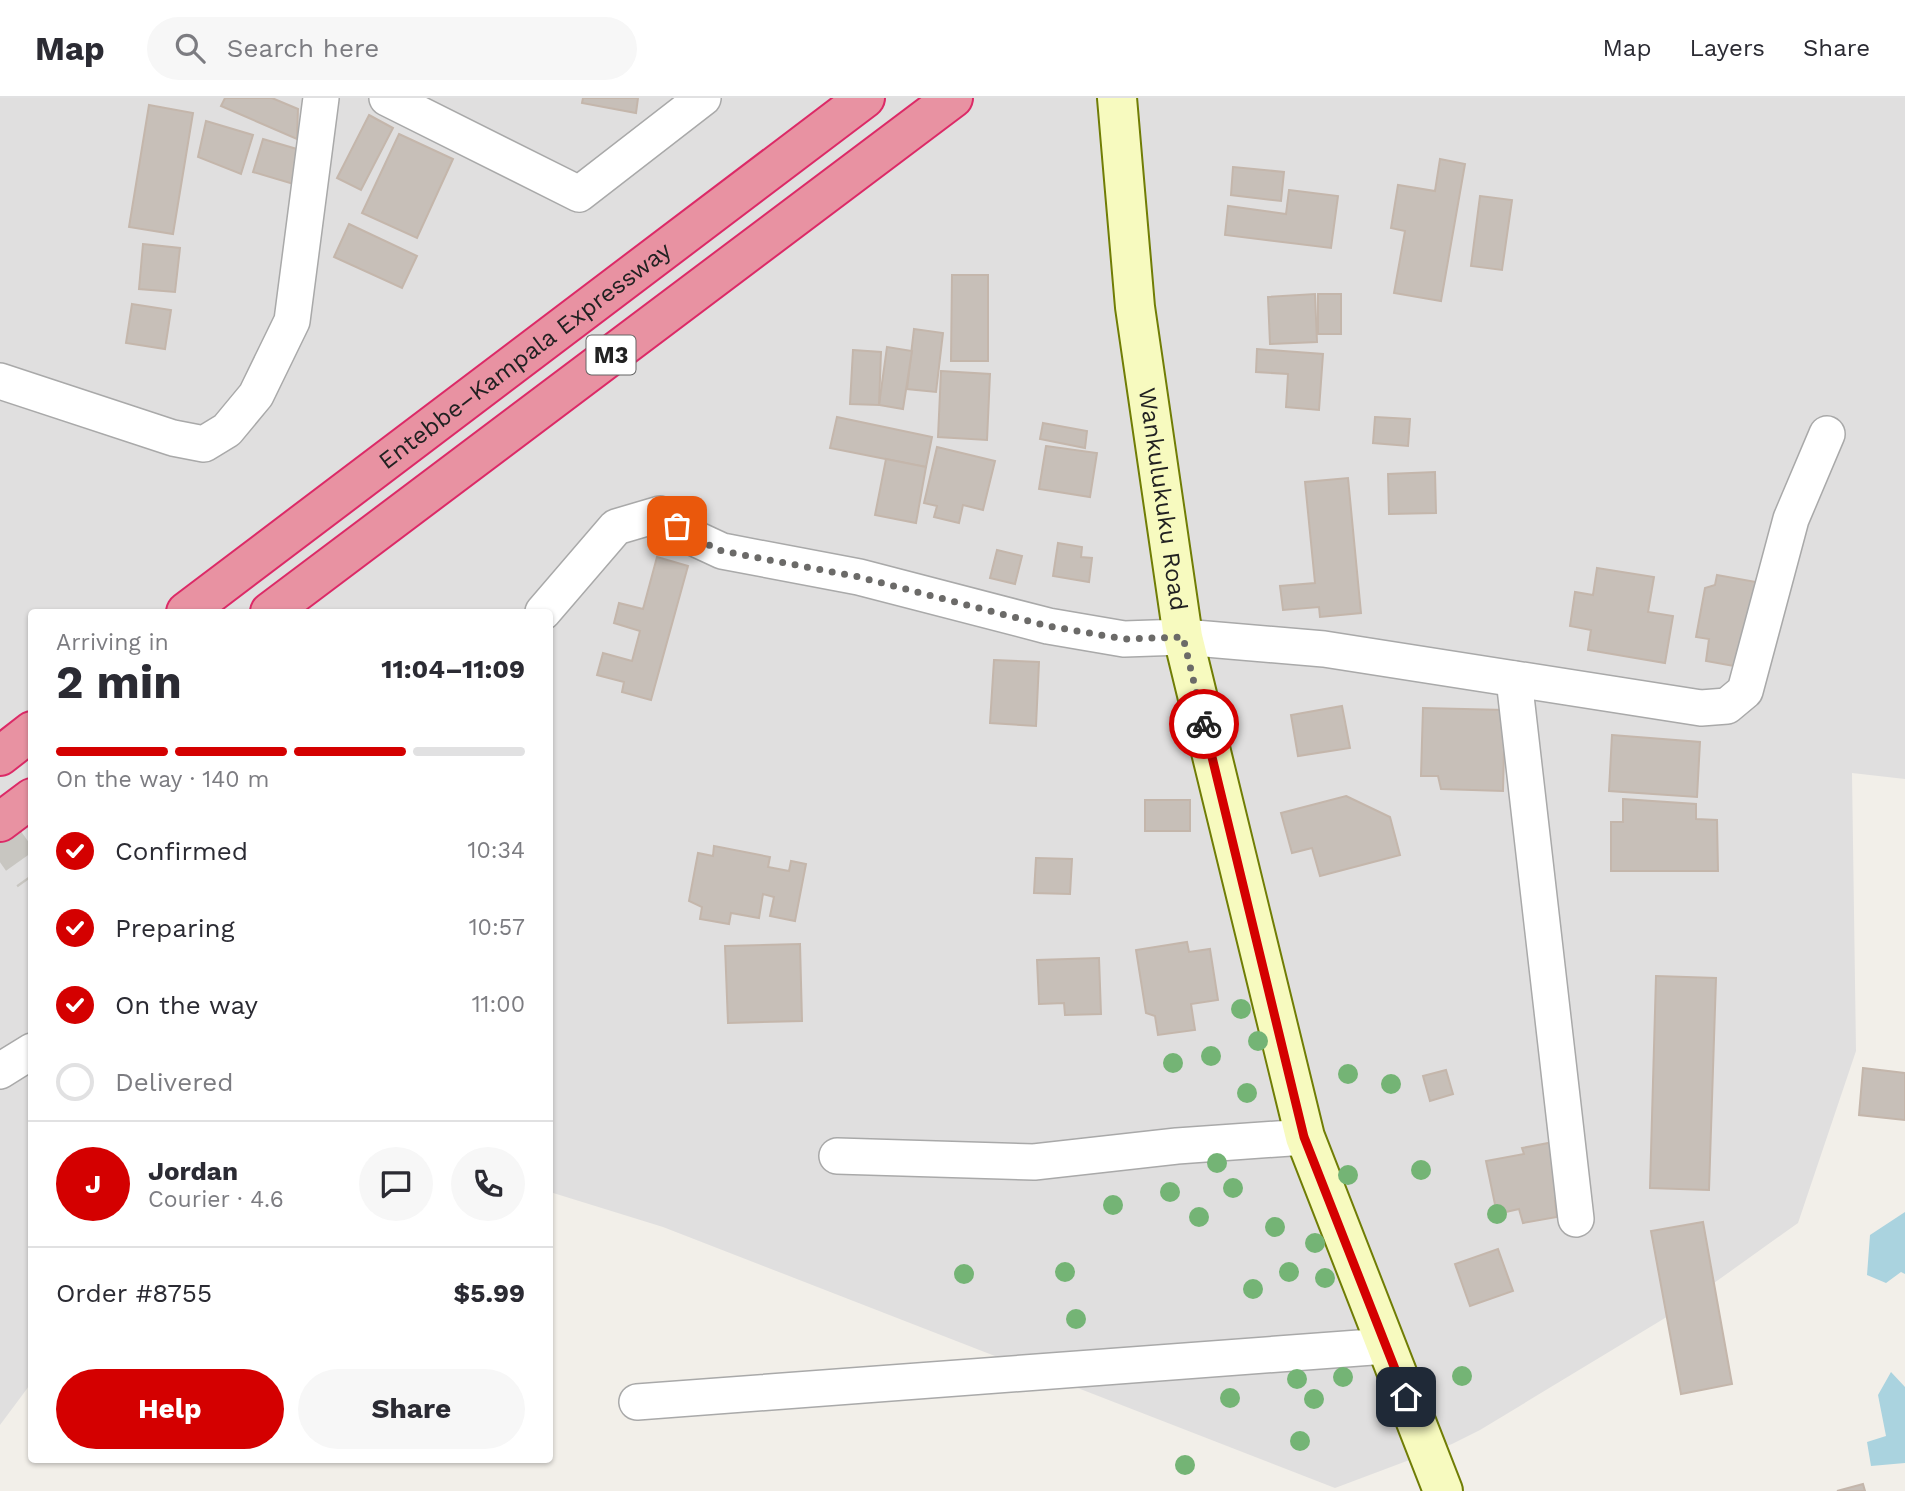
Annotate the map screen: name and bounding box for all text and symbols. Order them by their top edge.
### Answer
search box [147,17,637,80]
text: Map [35,29,105,68]
icon: search [171,29,209,67]
text: Search here [227,33,379,63]
text: Map [1603,34,1651,62]
text: Layers [1689,34,1765,62]
text: Share [1803,34,1870,62]
street label: Entebbe–Kampala Expressway [373,236,677,475]
road number: M3 [586,336,636,374]
street label: Wankulukuku Road [1133,386,1193,612]
pin [647,496,707,556]
icon: bag [658,507,696,545]
text: Arriving in [56,629,169,656]
text: 11:04–11:09 [381,654,525,684]
text: 2 min [56,655,182,709]
courier [1169,689,1239,759]
icon: bike [1185,705,1223,743]
text: On the way · 140 m [56,766,269,793]
icon: check [56,832,94,870]
text: Confirmed [115,836,248,866]
text: 10:34 [467,837,525,864]
icon: check [56,909,94,947]
text: Preparing [115,913,235,943]
text: 10:57 [469,914,525,941]
icon: check [56,986,94,1024]
text: On the way [115,990,258,1020]
text: 11:00 [472,991,525,1018]
text: Delivered [115,1067,234,1097]
button: chat [359,1147,433,1221]
button: phone [451,1147,525,1221]
text: Jordan [148,1156,238,1186]
text: J [85,1169,101,1199]
text: Courier · 4.6 [148,1186,284,1213]
text: Order #8755 [56,1278,212,1308]
text: $5.99 [454,1278,525,1308]
pin [1376,1367,1436,1427]
button: Help [56,1369,284,1449]
button: Share [298,1369,525,1449]
icon: home [1387,1378,1425,1416]

